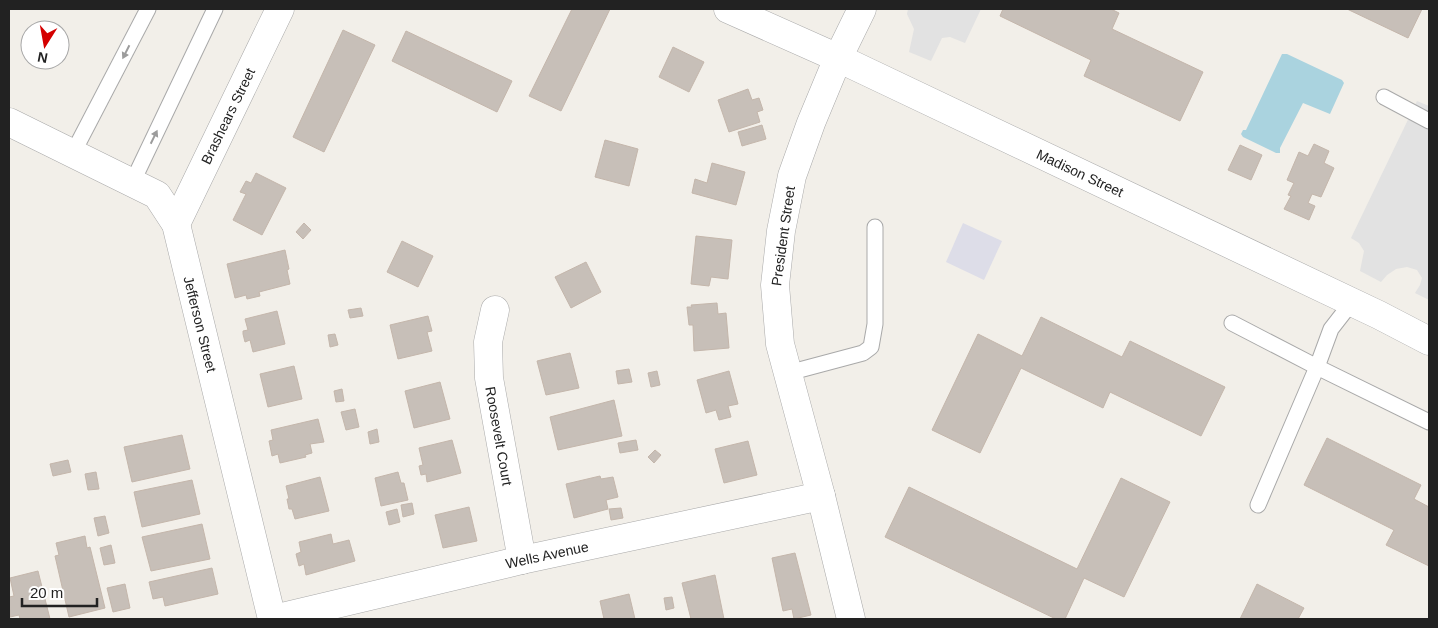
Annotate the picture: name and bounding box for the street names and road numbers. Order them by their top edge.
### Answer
street label: Brashears Street [198,65,258,167]
street label: Madison Street [1034,146,1126,200]
street label: President Street [768,185,798,287]
street label: Jefferson Street [180,274,220,374]
street label: Roosevelt Court [482,385,516,487]
street label: Wells Avenue [504,538,590,572]

